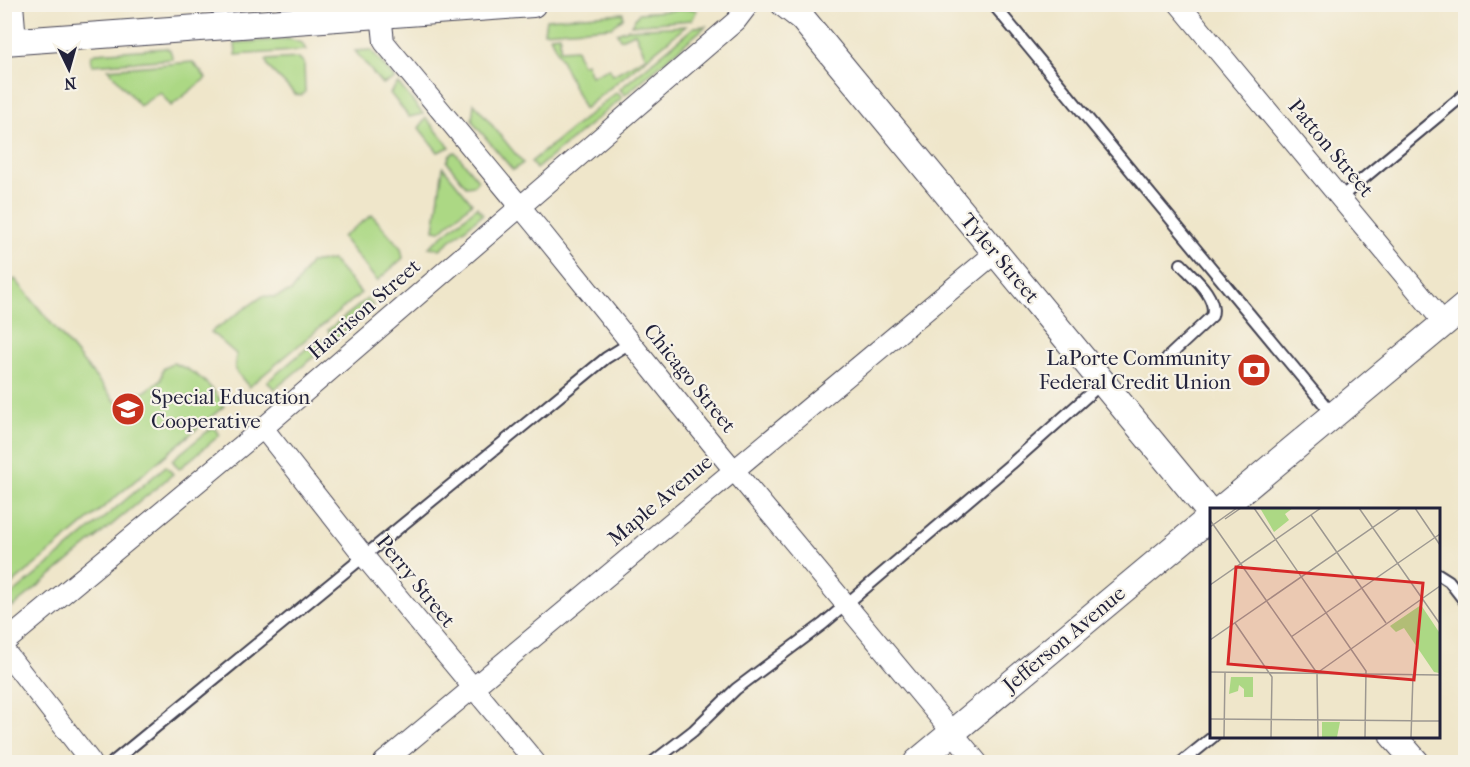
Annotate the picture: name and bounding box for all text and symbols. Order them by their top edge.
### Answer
north arrow [39,39,99,99]
text: N [63,73,77,94]
street label: Patton Street [1283,94,1379,202]
street label: Tyler Street [956,208,1045,308]
street label: Harrison Street [303,253,425,364]
street label: Chicago Street [639,319,741,438]
place label: LaPorte Community Federal Credit Union [1039,346,1232,394]
bank icon: LaPorte Community Federal Credit Union [1236,352,1272,388]
place label: Special Education Cooperative [151,385,310,433]
school or university icon: Special Education Cooperative [110,391,146,427]
street label: Maple Avenue [603,450,717,550]
inset map [1210,508,1440,737]
street label: Perry Street [372,530,461,632]
street label: Jefferson Avenue [996,581,1130,698]

